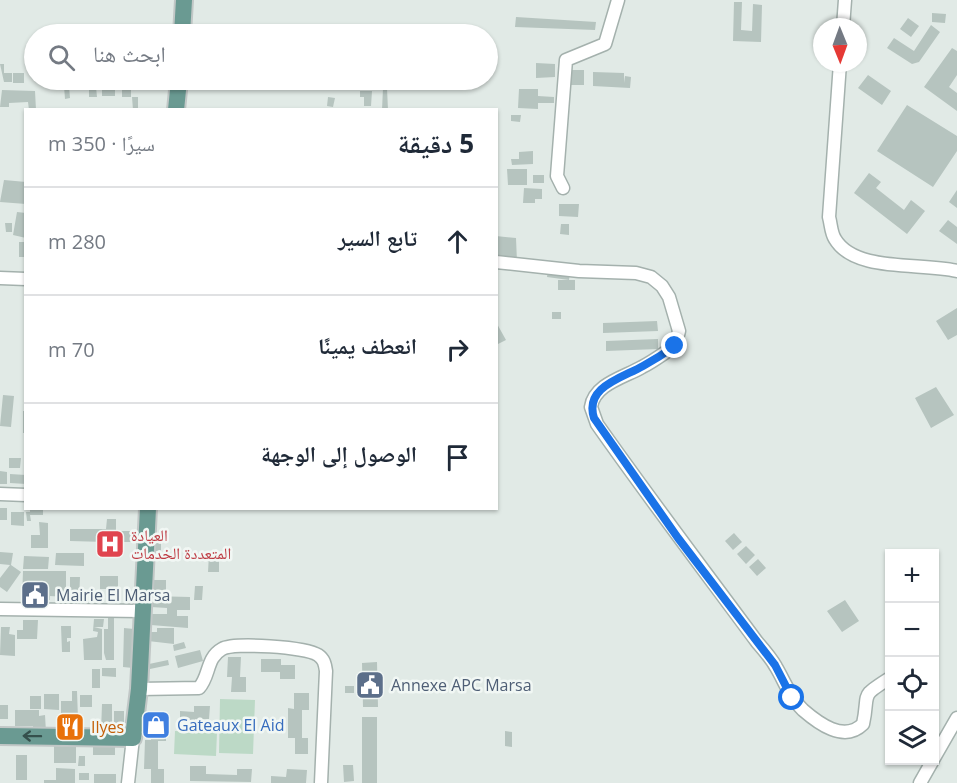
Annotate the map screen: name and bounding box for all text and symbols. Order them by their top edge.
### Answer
north arrow [813,18,867,72]
search box [24,24,498,90]
text: ابحث هنا [93,38,166,68]
icon: search [45,41,78,74]
text: 5 دقيقة [398,125,474,161]
text: سيرًا · 350 m [48,130,155,157]
text: تابع السير [338,222,417,252]
icon: ahead [441,225,474,258]
text: 280 m [48,228,106,255]
text: انعطف يمينًا [318,330,417,360]
route end [661,332,687,358]
icon: right [441,333,474,366]
text: 70 m [48,336,95,363]
text: الوصول إلى الوجهة [261,438,417,468]
icon: arrive [441,441,474,474]
place label: العيادة المتعددة الخدمات [131,524,231,564]
hospital icon: العيادة المتعددة الخدمات [94,528,126,560]
map controls [885,549,939,765]
button: + [885,549,939,603]
public building icon: Mairie El Marsa [19,579,51,611]
place label: Mairie El Marsa [56,584,170,606]
button: − [885,603,939,657]
button: locate [885,657,939,711]
public building icon: Annexe APC Marsa [354,669,386,701]
place label: Annexe APC Marsa [391,674,532,696]
route start [778,684,804,710]
shop icon: Gateaux El Aid [140,709,172,741]
restaurant icon: Ilyes [54,711,86,743]
button: layers [885,711,939,765]
place label: Gateaux El Aid [177,714,284,736]
place label: Ilyes [91,716,124,738]
one-way arrow [23,730,43,742]

